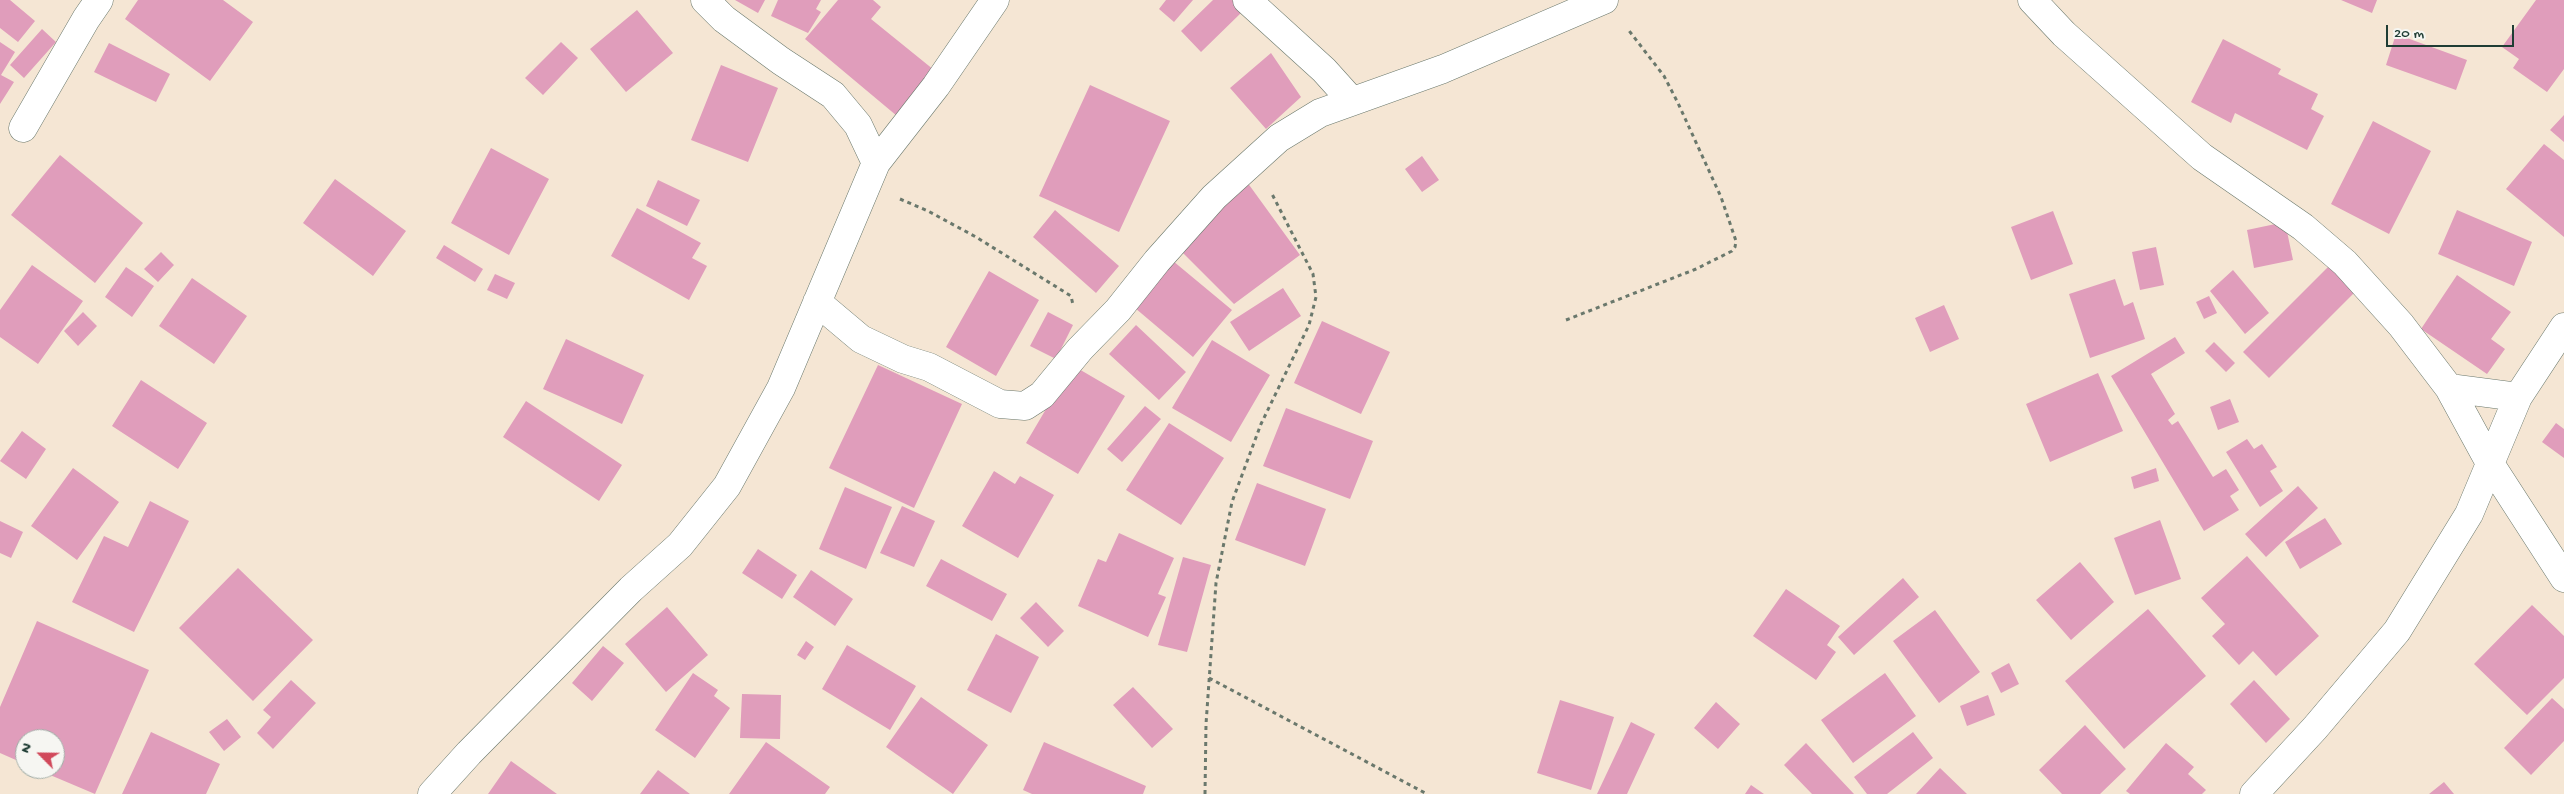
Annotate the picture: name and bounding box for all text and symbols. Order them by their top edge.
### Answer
scale bar [2389,15,2516,47]
text: 20 m [2394,25,2424,43]
north arrow [15,729,65,779]
text: N [17,741,36,756]

